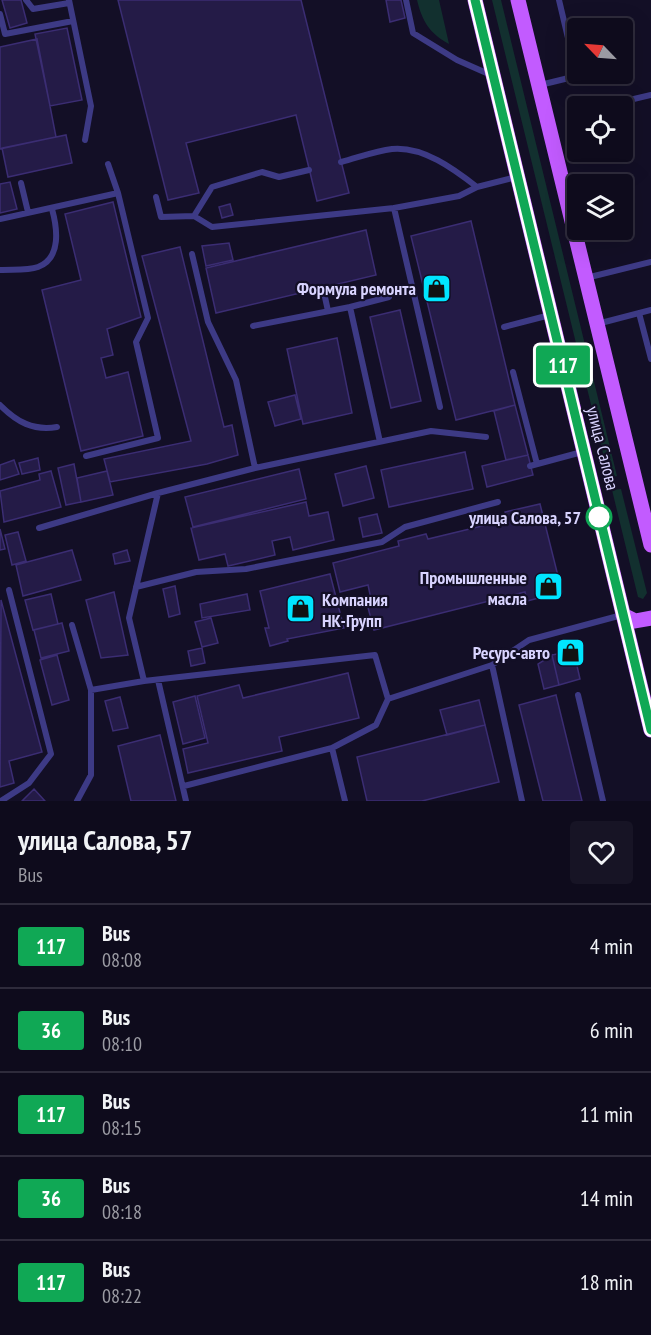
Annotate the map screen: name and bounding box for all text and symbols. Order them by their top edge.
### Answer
north arrow [567,18,633,84]
map controls [567,18,633,240]
button: locate [567,96,633,162]
button: layers [567,174,633,240]
shop icon: Формула ремонта [421,272,453,304]
place label: Формула ремонта [297,277,416,300]
line badge: 117 [528,346,598,385]
text: 117 [548,352,578,379]
street label: улица Салова [581,404,625,492]
marker: улица Салова, 57 [586,504,612,530]
place label: улица Салова, 57 [468,506,581,529]
place label: Промышленные масла [420,566,527,610]
shop icon: Промышленные масла [532,571,564,603]
place label: Компания НК-Групп [322,588,388,632]
shop icon: Компания НК-Групп [285,593,317,625]
shop icon: Ресурс-авто [555,636,587,668]
place label: Ресурс-авто [473,641,550,664]
text: улица Салова, 57 [18,821,192,858]
button: heart [570,821,633,884]
text: Bus [18,862,43,888]
text: Bus [102,919,130,947]
text: 4 min [590,932,633,960]
text: 117 [36,933,66,960]
text: 08:08 [102,947,142,973]
text: Bus [102,1003,130,1031]
text: 6 min [590,1016,633,1044]
text: 36 [41,1017,61,1044]
text: 08:10 [102,1031,142,1057]
text: Bus [102,1087,130,1115]
text: 11 min [580,1100,633,1128]
text: 117 [36,1101,66,1128]
text: 08:15 [102,1115,142,1141]
text: Bus [102,1171,130,1199]
text: 14 min [580,1184,633,1212]
text: 36 [41,1185,61,1212]
text: 08:18 [102,1199,142,1225]
text: Bus [102,1255,130,1283]
text: 18 min [580,1268,633,1296]
text: 117 [36,1269,66,1296]
text: 08:22 [102,1283,142,1309]

